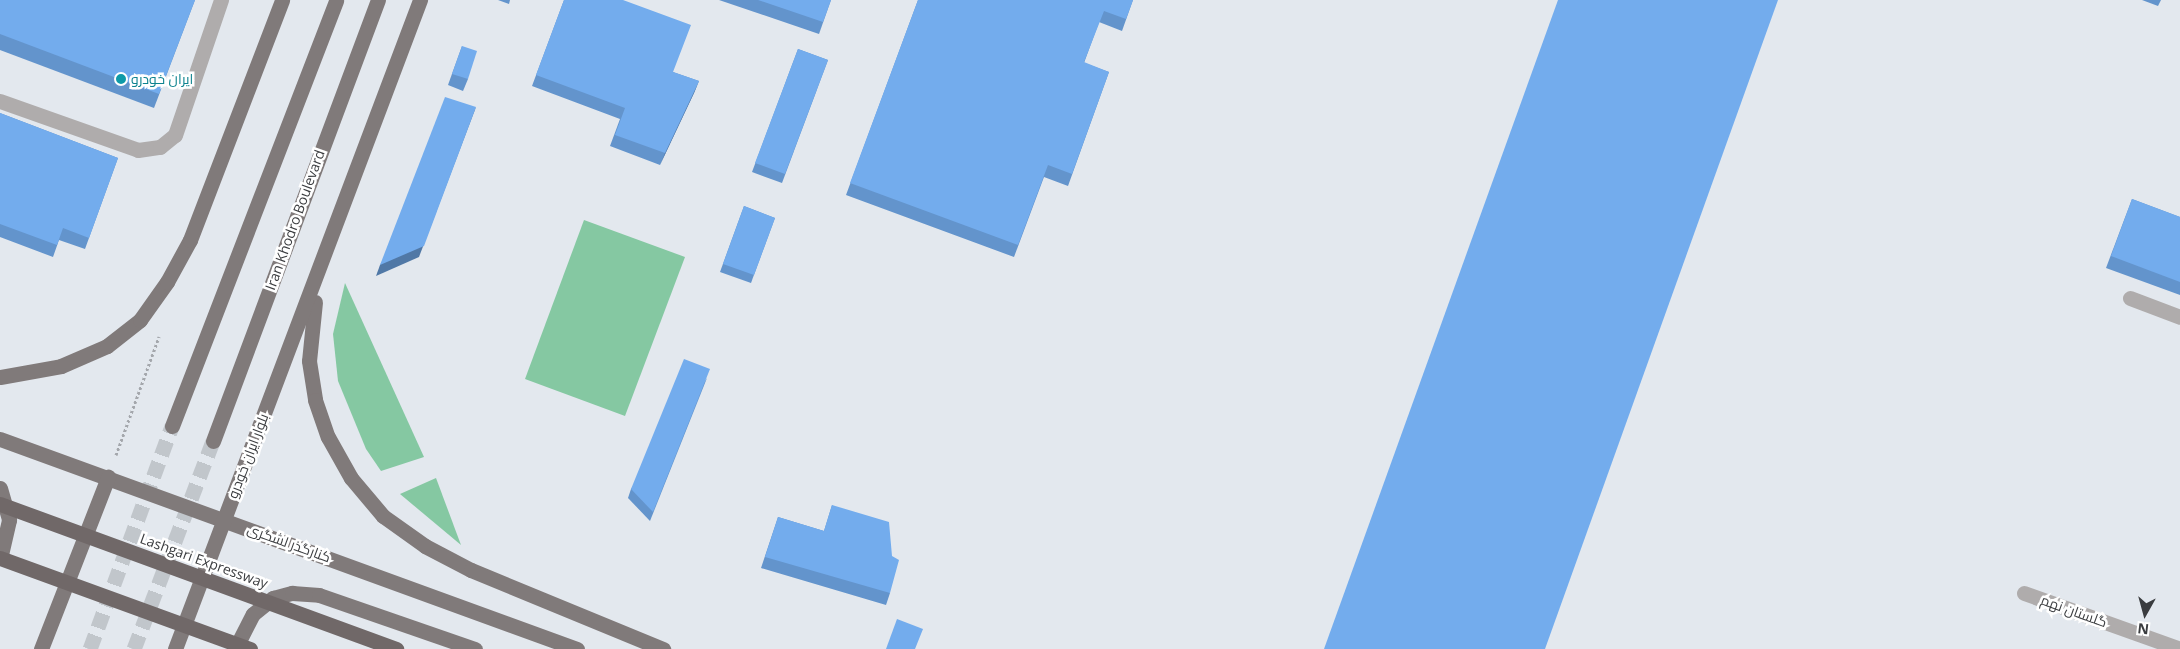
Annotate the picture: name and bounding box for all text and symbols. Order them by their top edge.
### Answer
place label: ایران خودرو [131,71,193,87]
marker: ایران خودرو [115,73,127,85]
street label: Iran Khodro Boulevard [262,148,328,292]
street label: بلوار ایران خودرو [224,411,272,501]
street label: کنارگذر لشگری [245,520,333,566]
street label: Lashgari Expressway [138,530,270,592]
north arrow [2120,589,2170,639]
street label: گلستان نهم [2039,591,2109,631]
text: N [2136,619,2150,640]

